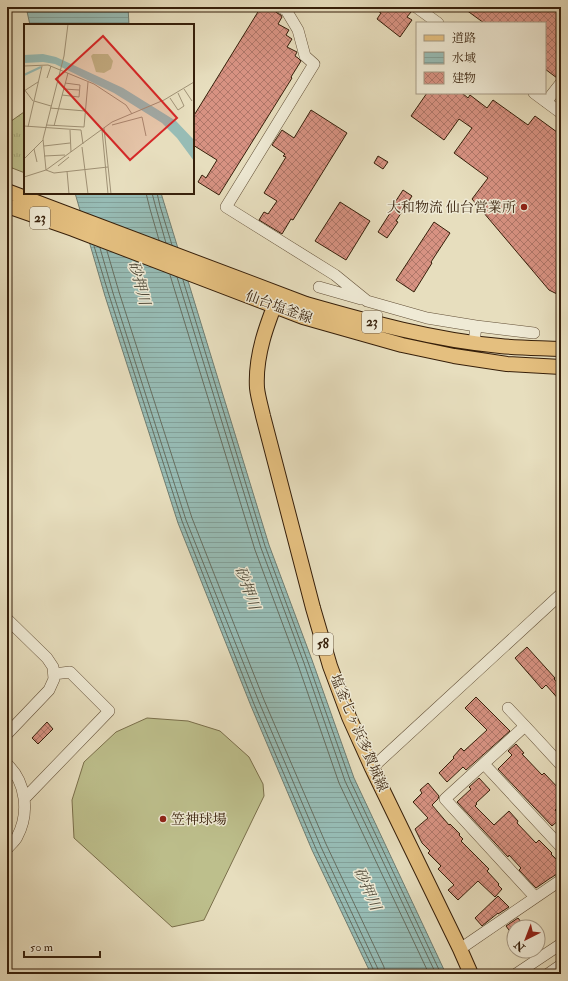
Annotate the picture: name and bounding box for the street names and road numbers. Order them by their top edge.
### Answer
road number: 23 [30,207,50,229]
street label: 仙台塩釜線 [243,287,315,327]
road number: 23 [362,311,382,333]
road number: 58 [313,633,333,655]
street label: 塩釜七ヶ浜多賀城線 [327,672,391,794]

